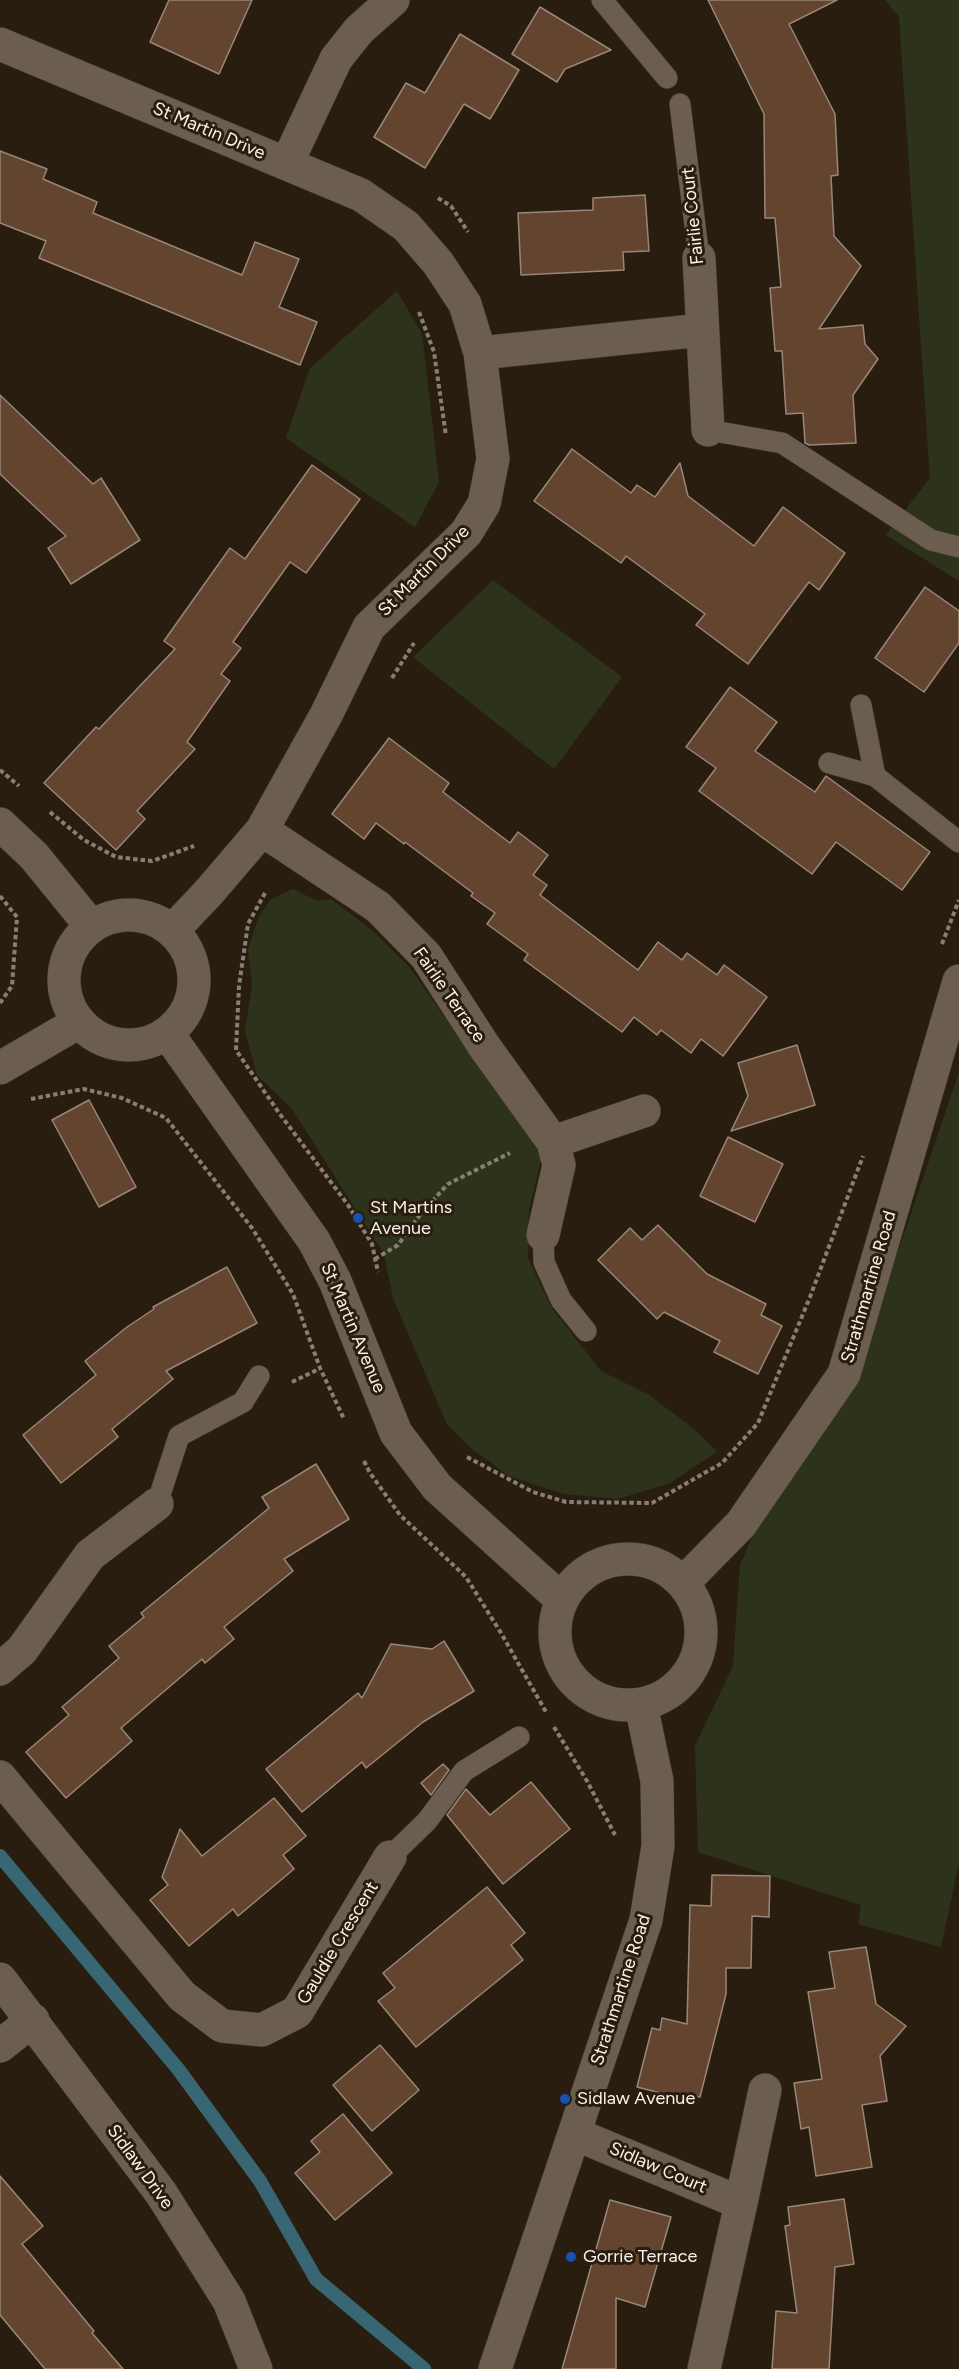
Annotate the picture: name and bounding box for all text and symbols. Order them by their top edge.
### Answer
street label: St Martin Drive [150,98,268,164]
street label: Fairlie Court [677,166,709,266]
street label: St Martin Drive [374,521,474,621]
street label: Fairlie Terrace [408,943,490,1047]
place label: St Martins Avenue [370,1197,452,1240]
street label: Strathmartine Road [837,1208,901,1366]
marker: St Martins Avenue [351,1211,365,1225]
street label: St Martin Avenue [316,1260,390,1396]
street label: Gauldie Crescent [293,1878,383,2008]
street label: Strathmartine Road [586,1912,656,2068]
place label: Sidlaw Avenue [577,2088,695,2110]
marker: Sidlaw Avenue [558,2092,572,2106]
street label: Sidlaw Drive [102,2121,178,2213]
street label: Sidlaw Court [606,2138,710,2198]
place label: Gorrie Terrace [583,2246,697,2268]
marker: Gorrie Terrace [564,2250,578,2264]

